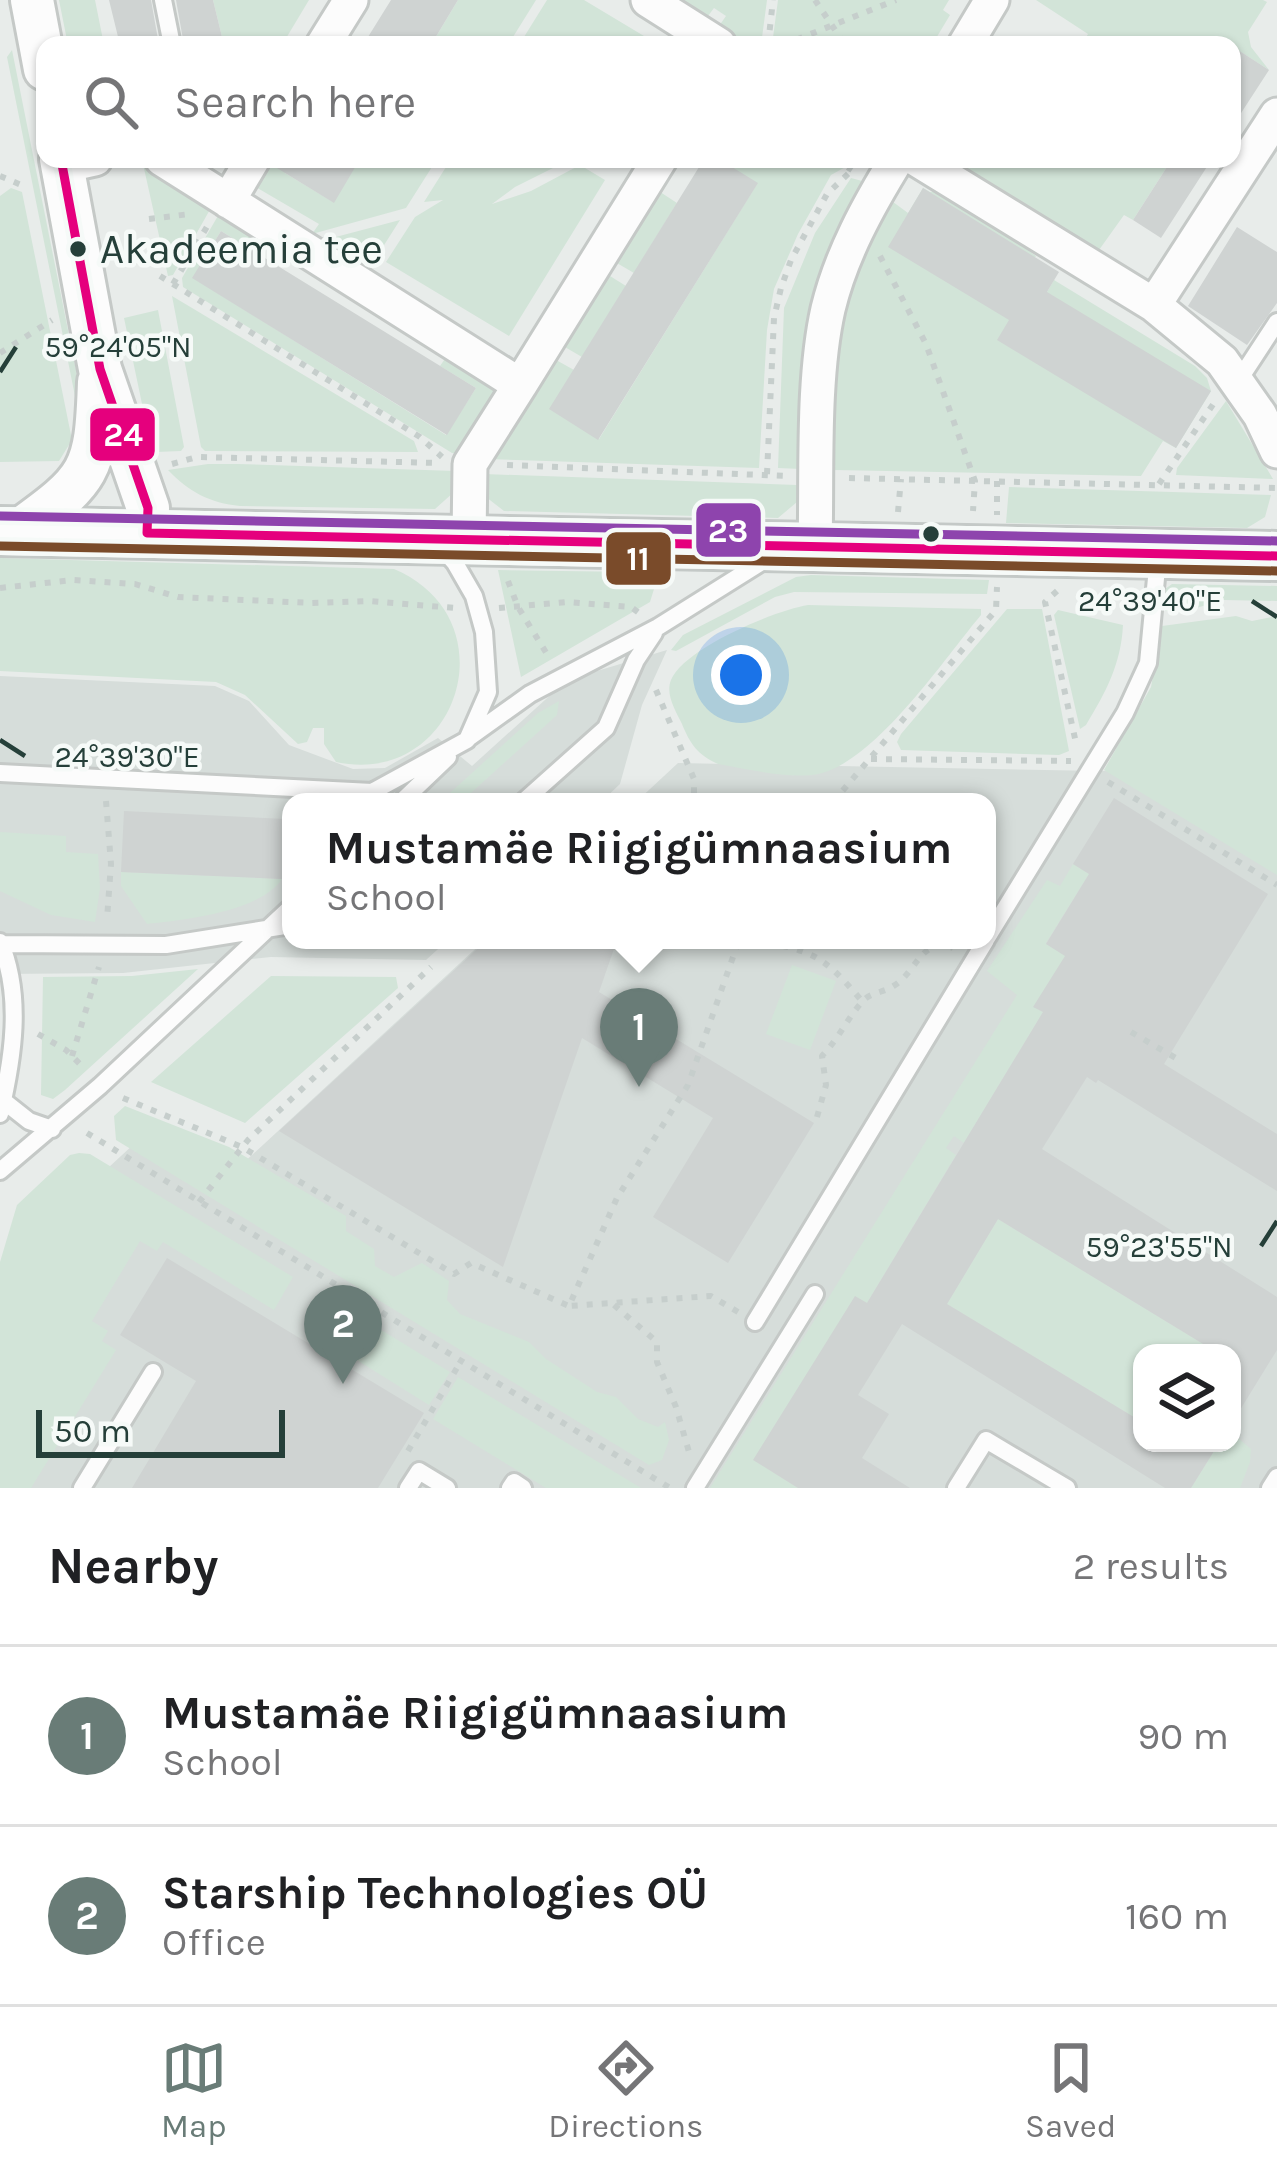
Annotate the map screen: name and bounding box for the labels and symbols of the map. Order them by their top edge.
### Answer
place label: Akadeemia tee [100,224,383,274]
marker: Akadeemia tee [67,238,89,260]
text: 59°24'05"N [44,329,192,365]
line badge: 24 [88,406,157,463]
text: 24 [103,416,143,454]
line badge: 23 [694,501,763,559]
text: 23 [708,512,748,550]
unlabelled marker [920,523,942,545]
line badge: 11 [604,530,673,587]
text: 11 [626,540,650,578]
text: 24°39'40"E [1078,583,1222,619]
your location [711,645,771,705]
text: 24°39'30"E [54,739,200,775]
pin: 1 [600,988,678,1087]
text: 59°23'55"N [1085,1229,1233,1265]
pin: 2 [304,1285,382,1384]
scale bar [36,1404,285,1457]

